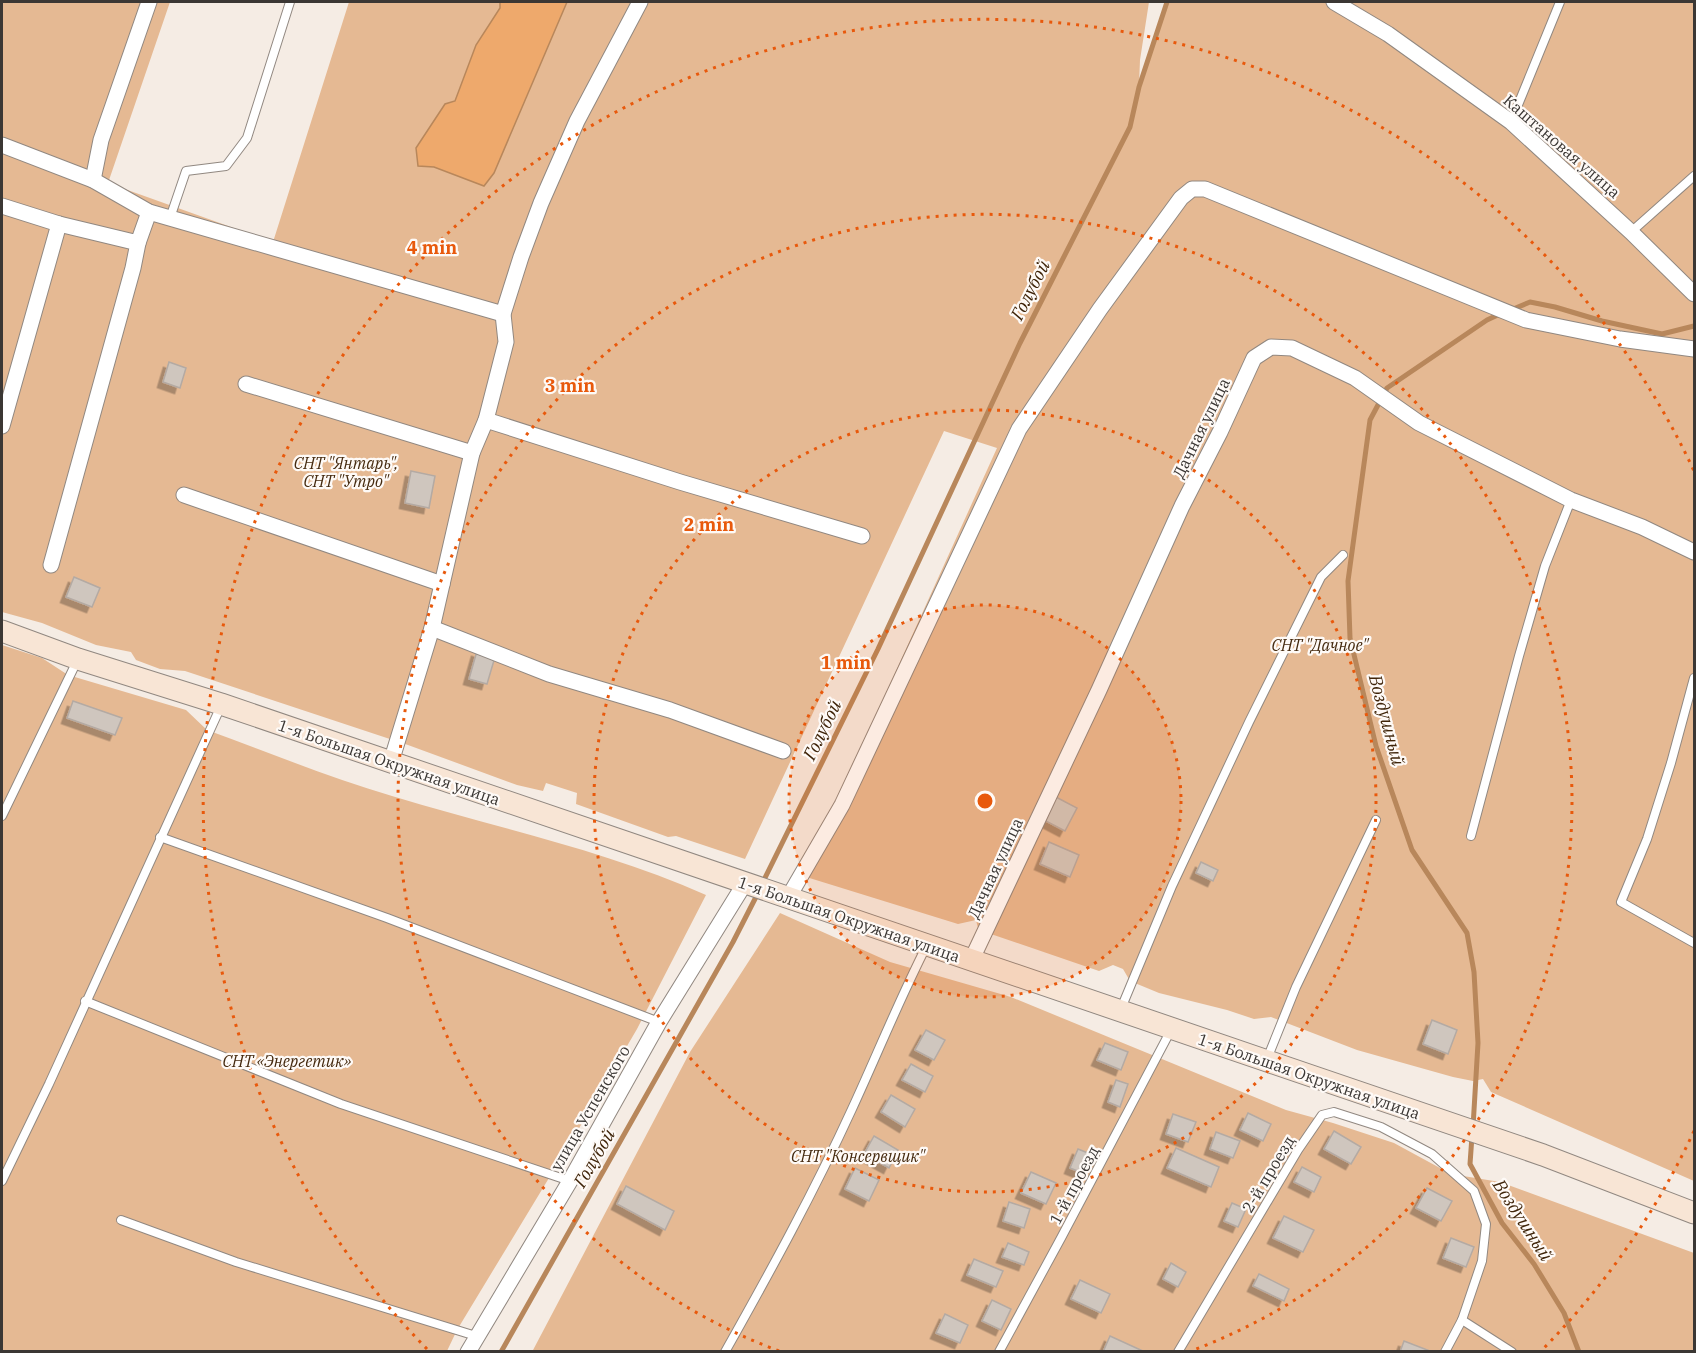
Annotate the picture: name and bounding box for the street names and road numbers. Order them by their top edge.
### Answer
street label: Каштановая улица [1499,90,1625,202]
street label: Дачная улица [1168,375,1234,481]
street label: 1-я Большая Окружная улица [275,715,503,810]
street label: Дачная улица [963,814,1027,922]
street label: 1-я Большая Окружная улица [735,872,963,967]
street label: 1-я Большая Окружная улица [1195,1029,1423,1124]
street label: улица Успенского [546,1042,634,1174]
street label: 2-й проезд [1237,1132,1299,1216]
street label: 1-й проезд [1045,1142,1103,1228]

